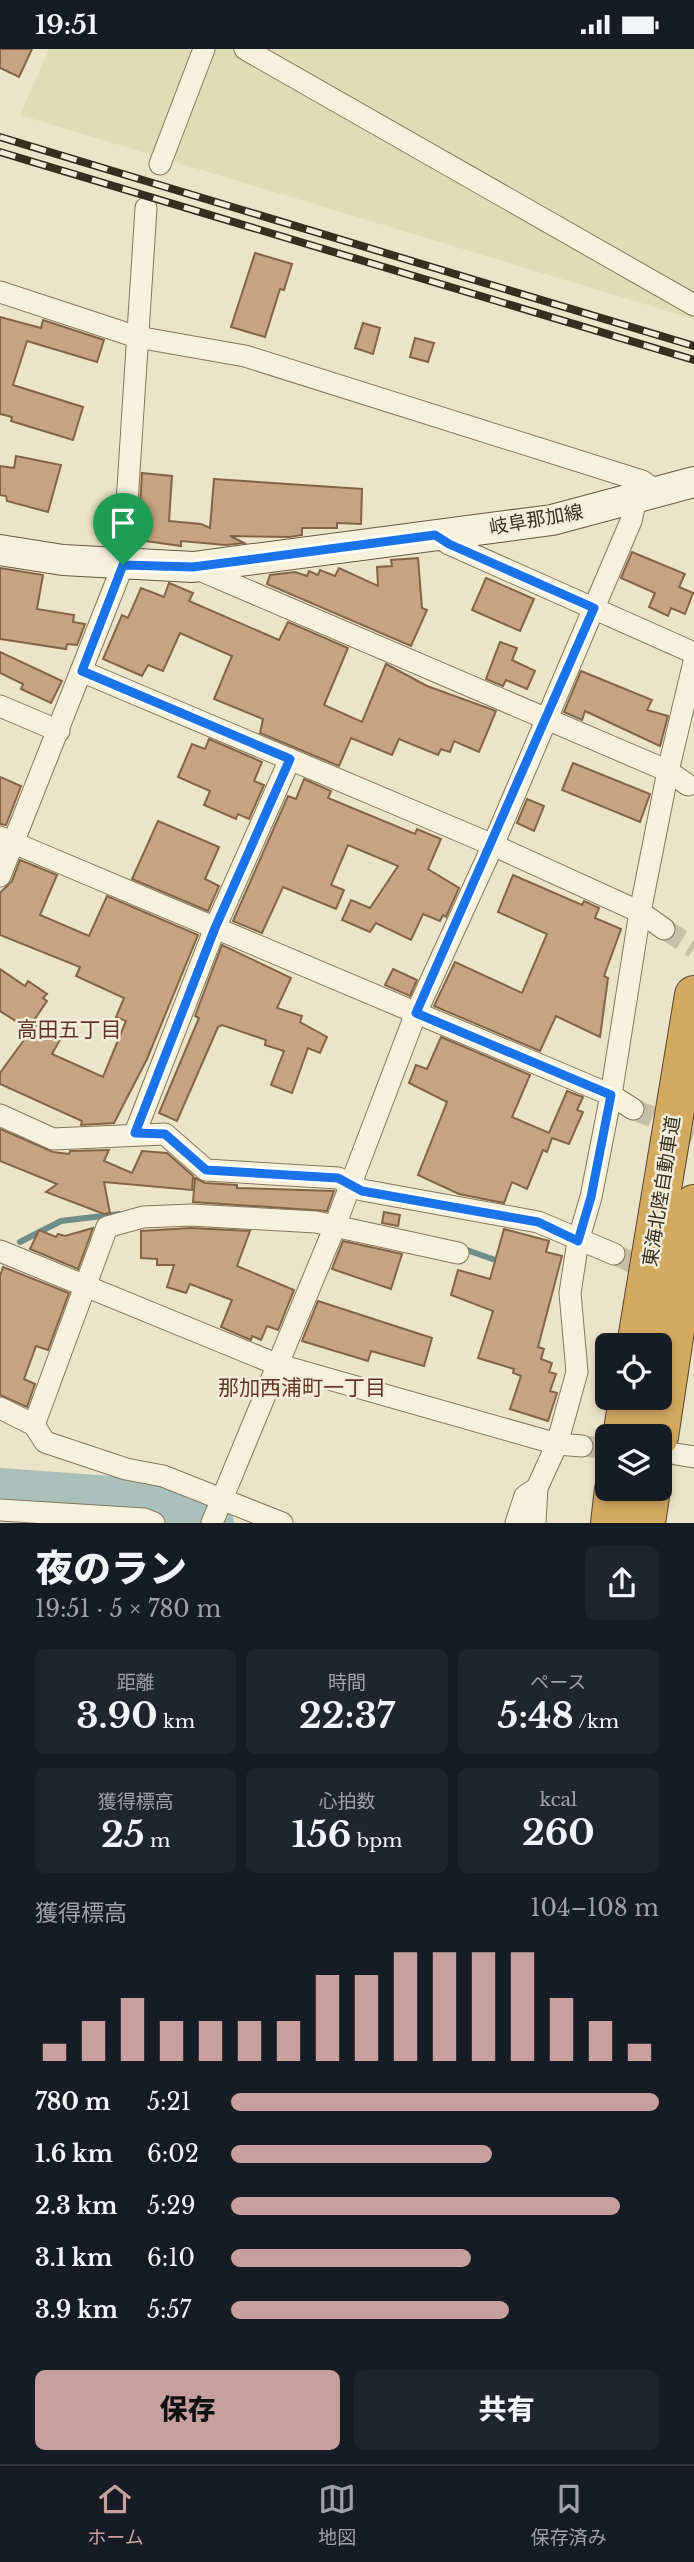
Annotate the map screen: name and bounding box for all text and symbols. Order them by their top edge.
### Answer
text: 19:51 [35,9,98,41]
pin [93,493,153,565]
street label: 岐阜那加線 [487,500,585,539]
icon: arrive [104,504,142,542]
district label: 高田五丁目 [17,1017,122,1043]
street label: 東海北陸自動車道 [638,1114,685,1268]
map controls [595,1333,672,1501]
button: locate [595,1333,672,1410]
district label: 那加西浦町一丁目 [218,1375,386,1401]
button: layers [595,1424,672,1501]
text: 夜のラン [35,1545,187,1592]
button: share [585,1546,659,1620]
text: 19:51 · 5 × 780 m [35,1595,221,1623]
text: 距離 [117,1671,155,1694]
text: 時間 [328,1671,366,1694]
text: ペース [530,1671,586,1694]
text: 3.90 [76,1694,158,1737]
text: 22:37 [299,1694,395,1737]
text: 5:48 [497,1694,574,1737]
text: km [158,1710,195,1733]
text: /km [574,1710,619,1733]
text: kcal [539,1788,577,1811]
text: 獲得標高 [98,1790,174,1813]
text: 心拍数 [318,1790,376,1813]
text: 260 [522,1811,595,1854]
text: 25 [101,1813,145,1856]
text: 156 [292,1813,351,1856]
text: m [145,1829,170,1852]
text: bpm [351,1829,402,1852]
text: 104–108 m [530,1894,659,1922]
text: 獲得標高 [35,1899,127,1927]
text: 780 m [35,2088,110,2116]
text: 5:21 [147,2088,191,2116]
text: 1.6 km [35,2140,113,2168]
text: 6:02 [147,2140,199,2168]
text: 2.3 km [35,2192,117,2220]
text: 5:29 [147,2192,196,2220]
text: 3.1 km [35,2244,113,2272]
text: 6:10 [147,2244,195,2272]
text: 3.9 km [35,2296,118,2324]
text: 5:57 [147,2296,191,2324]
button: 保存 [35,2370,340,2450]
button: 共有 [354,2370,659,2450]
tab: ホーム [87,2480,144,2549]
tab: 地図 [318,2480,356,2549]
tab: 保存済み [531,2480,607,2549]

